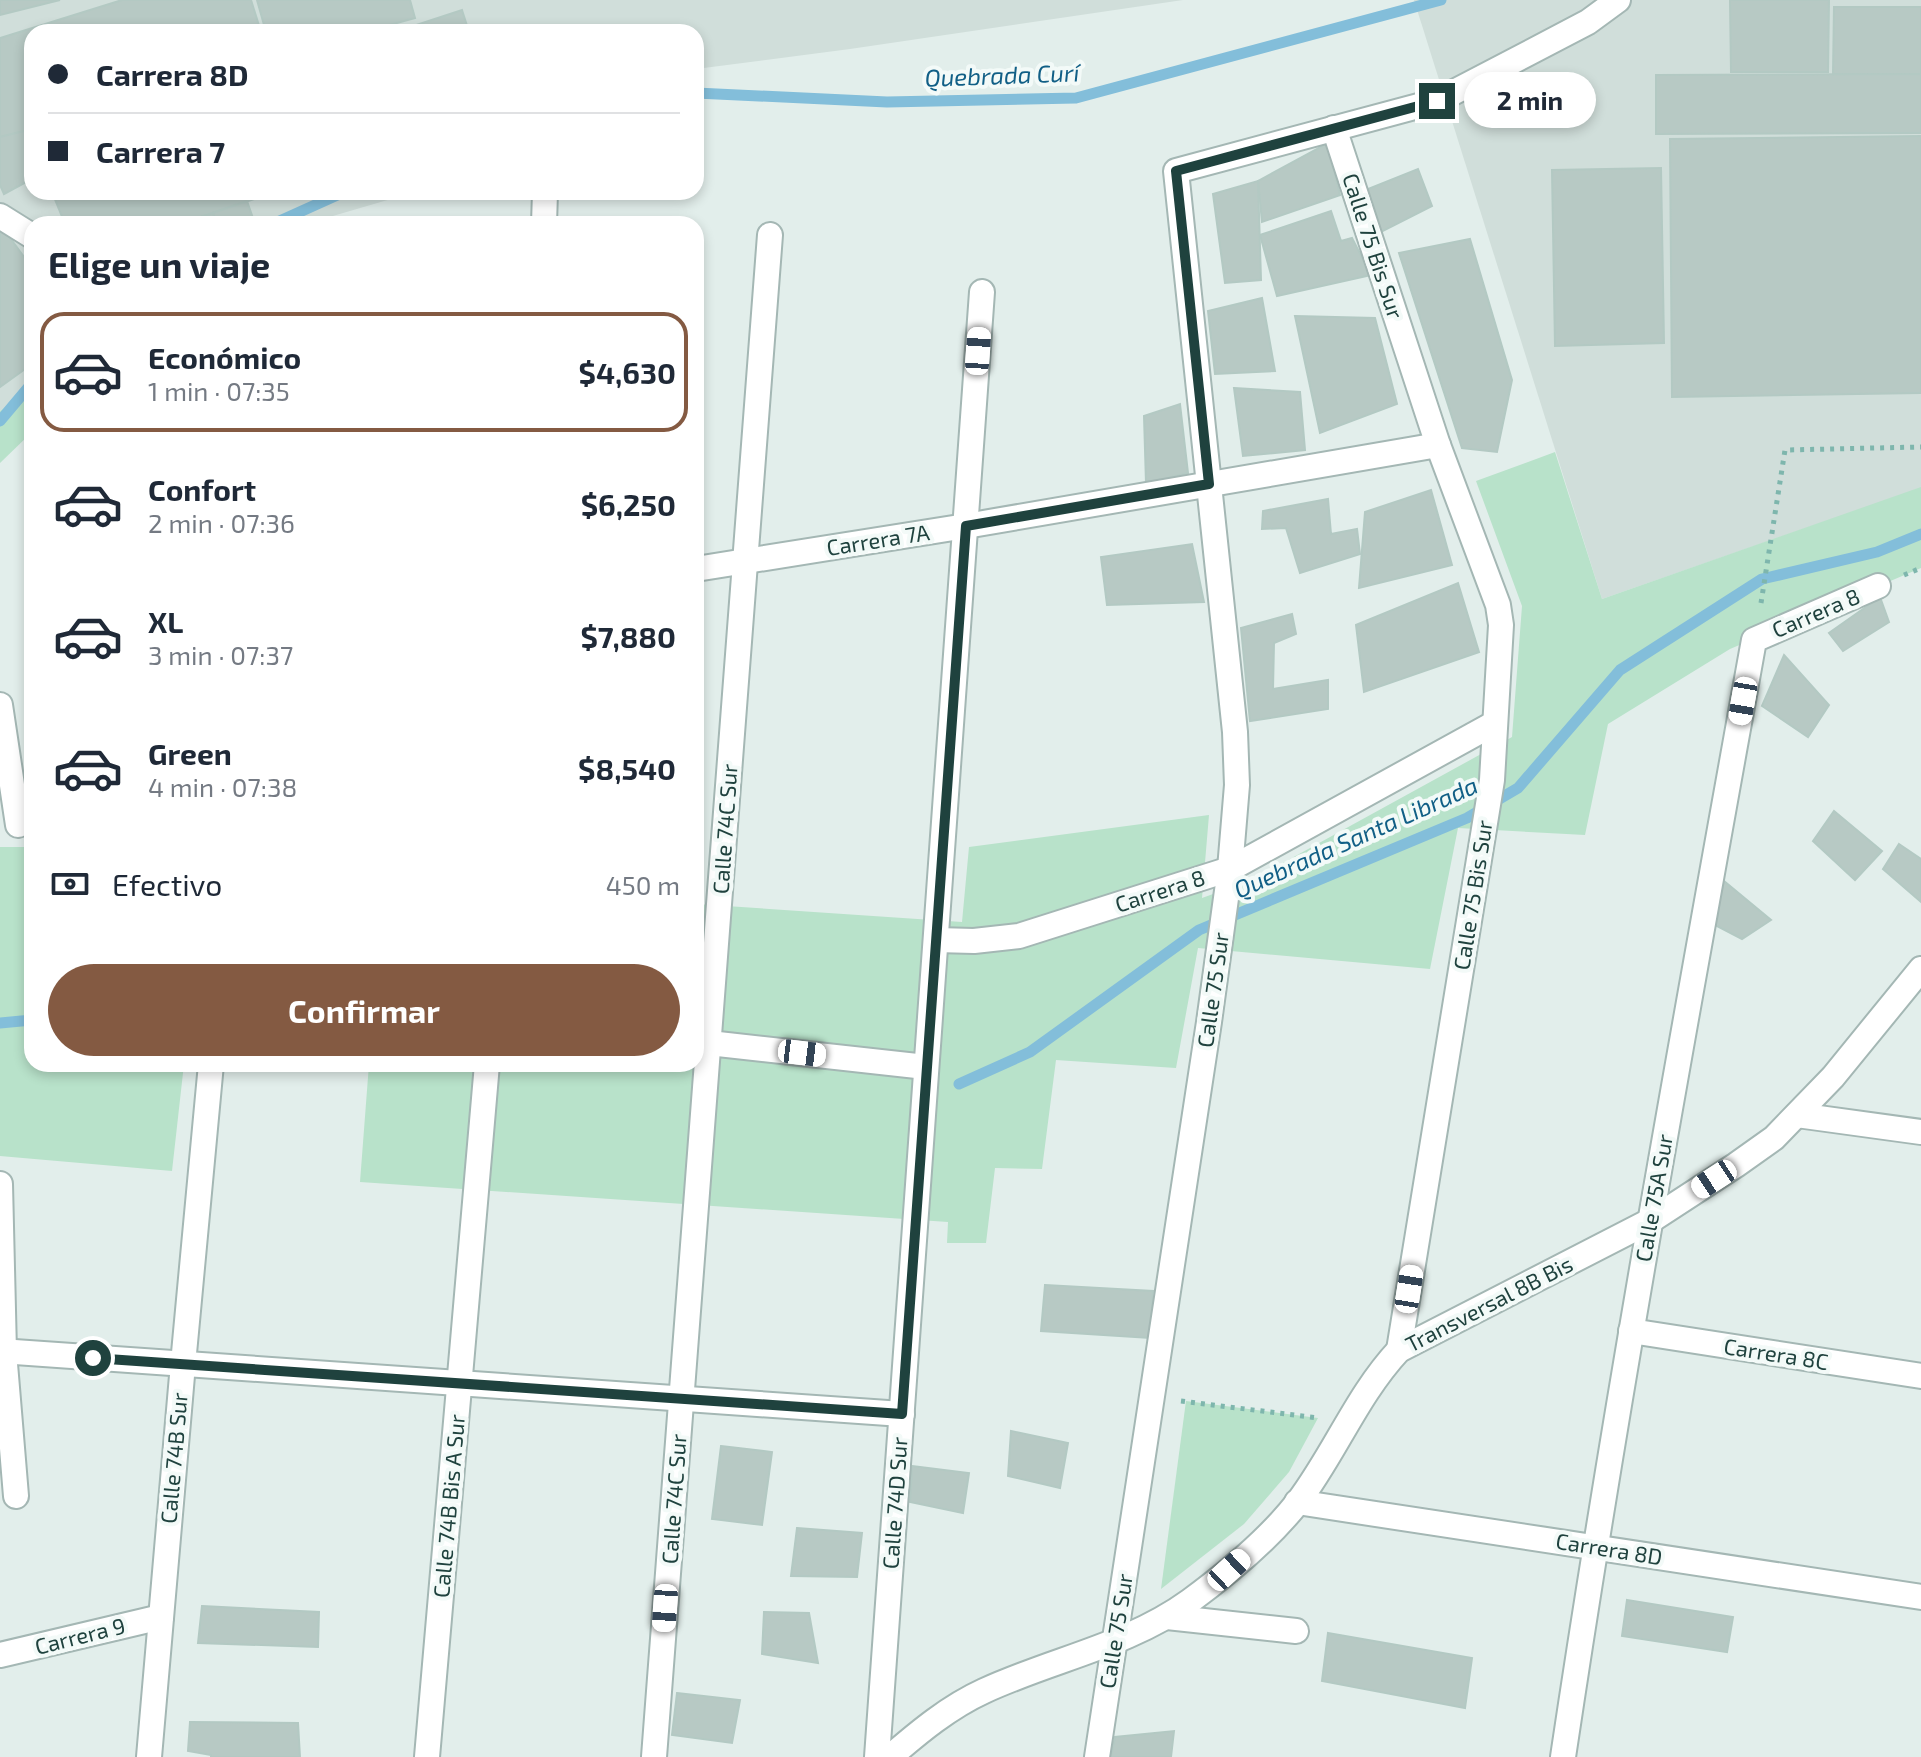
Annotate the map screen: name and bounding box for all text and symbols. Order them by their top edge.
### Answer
text: Carrera 8D [96,56,249,92]
water label: Quebrada Curí [924,57,1082,92]
callout: 2 min [1465,73,1597,129]
route end [1419,83,1455,119]
text: 2 min [1497,84,1563,115]
text: Carrera 7 [96,133,225,169]
street label: Calle 75 Bis Sur [1338,170,1410,322]
text: Elige un viaje [48,242,270,285]
car [964,326,992,376]
icon: car [52,336,124,408]
text: Económico [148,339,301,375]
text: $4,630 [579,354,676,390]
text: 1 min · 07:35 [148,375,290,406]
icon: car [52,468,124,540]
text: Confort [148,471,256,507]
text: $6,250 [581,486,676,522]
text: 2 min · 07:36 [148,507,295,538]
street label: Carrera 7A [825,518,931,560]
street label: Carrera 8 [1768,582,1863,642]
icon: car [52,600,124,672]
text: XL [148,603,183,639]
text: $7,880 [580,618,676,654]
text: 3 min · 07:37 [148,639,293,670]
car [1727,675,1759,727]
icon: car [52,732,124,804]
text: Green [148,735,232,771]
text: $8,540 [578,750,676,786]
street label: Calle 74C Sur [706,763,742,895]
water label: Quebrada Santa Librada [1229,770,1482,904]
text: 4 min · 07:38 [148,771,297,802]
street label: Calle 75 Bis Sur [1447,818,1497,972]
icon: cash [48,862,92,906]
street label: Carrera 8 [1111,863,1208,917]
text: Efectivo [112,866,222,902]
text: 450 m [606,869,680,900]
street label: Calle 75 Sur [1191,930,1233,1049]
button: Confirmar [48,964,680,1056]
car [777,1038,827,1068]
street label: Calle 75A Sur [1629,1132,1677,1264]
car [1687,1156,1741,1202]
street label: Transversal 8B Bis [1401,1250,1576,1356]
car [1393,1263,1425,1315]
street label: Carrera 8C [1722,1332,1830,1374]
route start [75,1340,111,1376]
street label: Calle 74B Sur [154,1391,192,1525]
street label: Calle 74B Bis A Sur [427,1413,469,1599]
street label: Calle 74C Sur [655,1433,691,1565]
street label: Calle 74D Sur [876,1436,912,1570]
street label: Carrera 8D [1554,1527,1664,1569]
car [1203,1545,1255,1595]
street label: Calle 75 Sur [1093,1571,1137,1690]
car [651,1583,679,1633]
street label: Carrera 9 [32,1611,128,1659]

